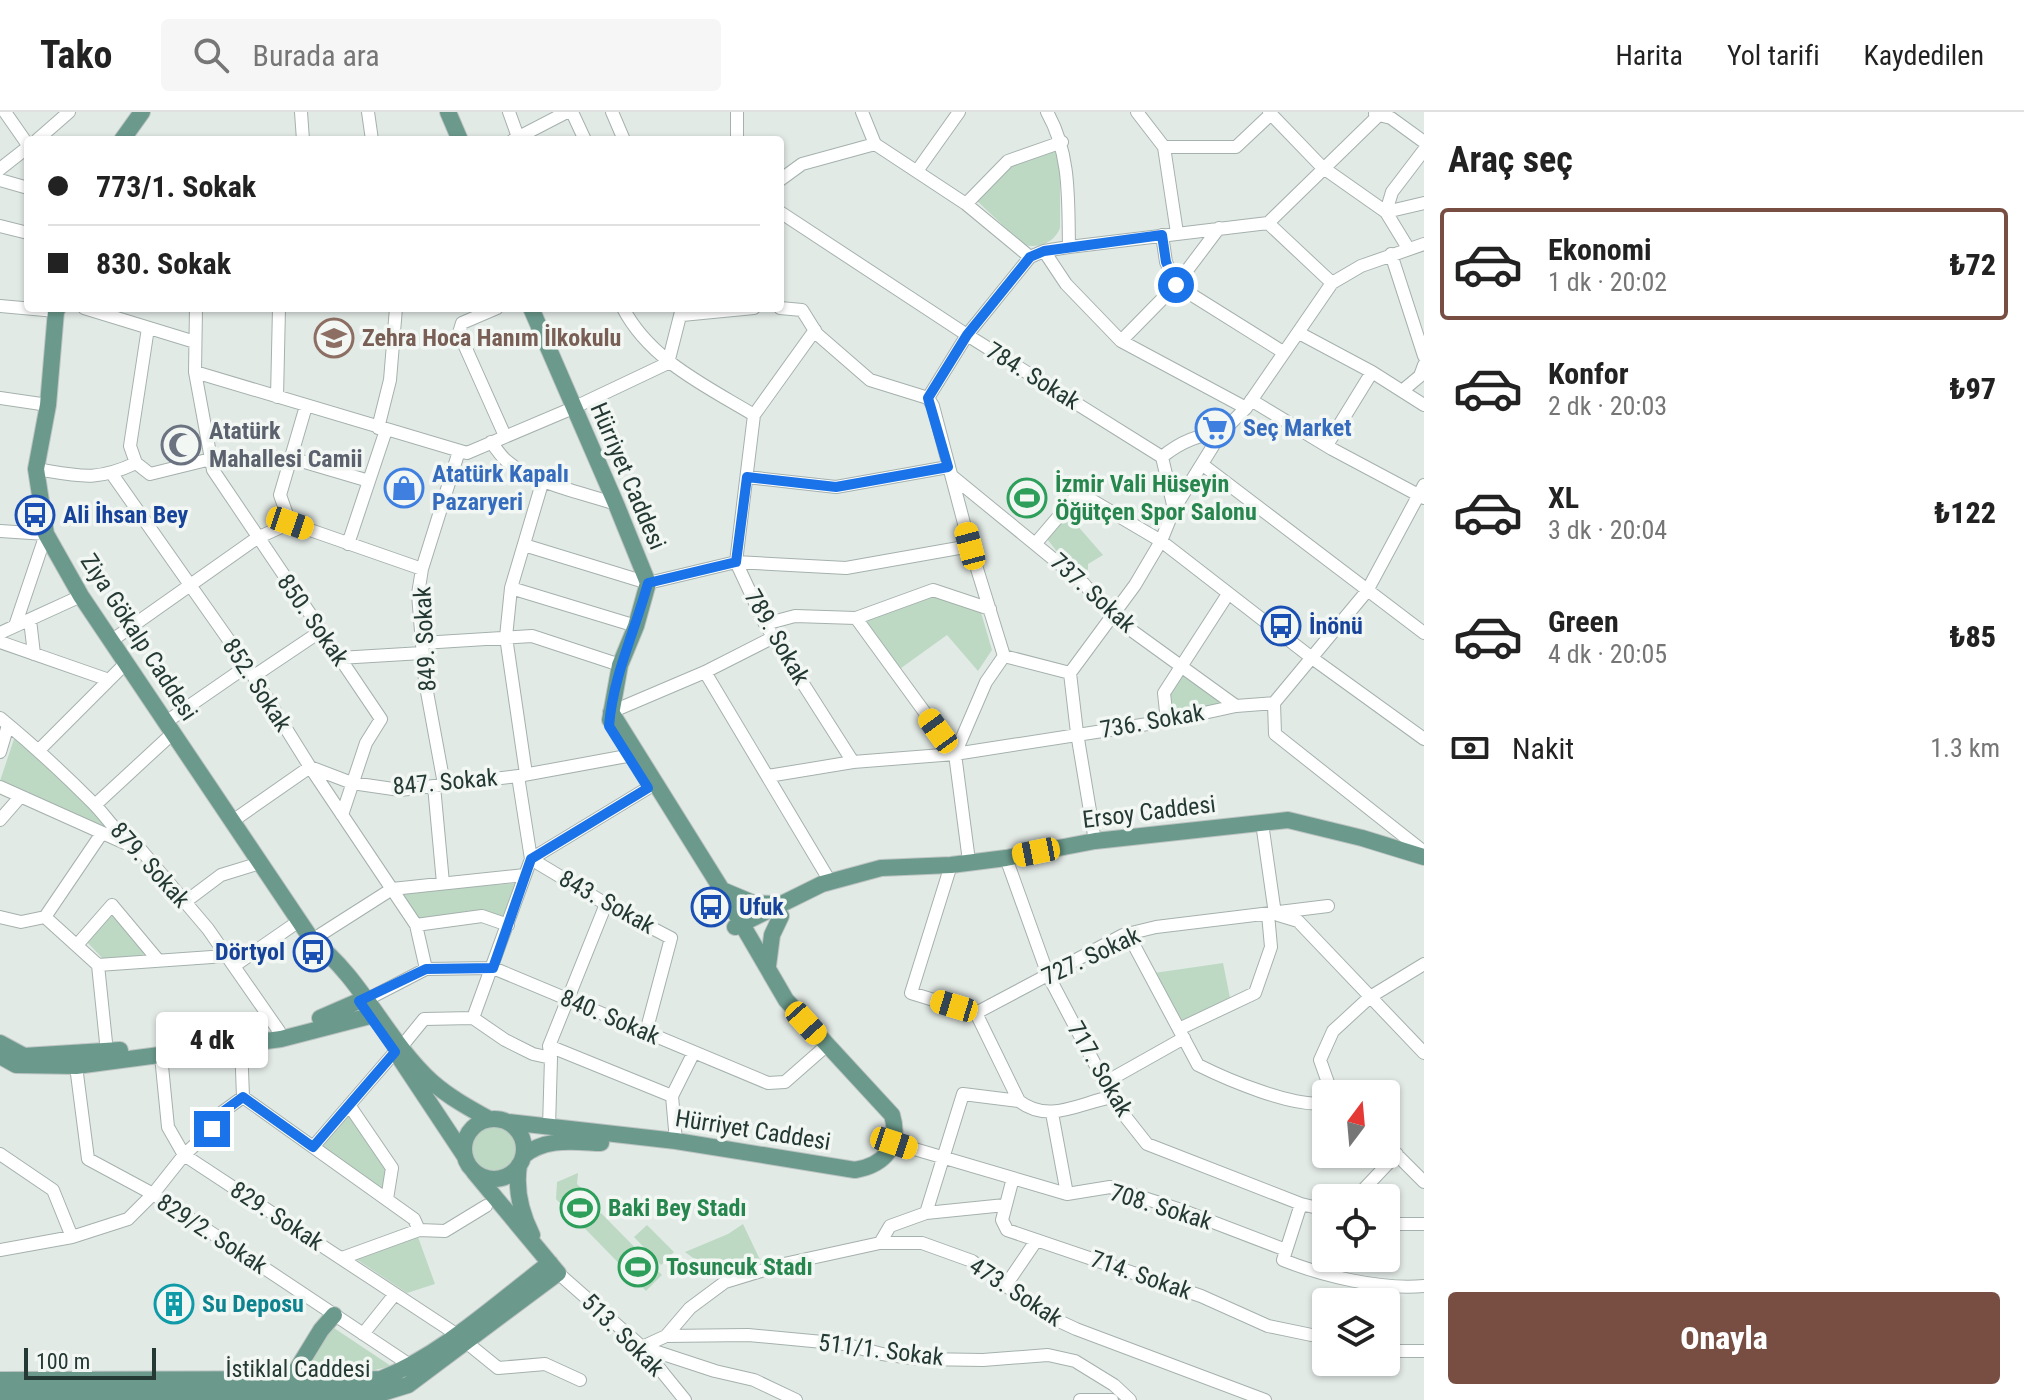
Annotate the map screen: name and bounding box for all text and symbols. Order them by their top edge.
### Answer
search box [161,19,721,91]
text: Tako [40,33,113,77]
icon: search [189,33,233,77]
text: Burada ara [253,38,380,73]
text: Harita [1615,39,1683,72]
text: Yol tarifi [1727,39,1820,72]
text: Kaydedilen [1864,39,1984,72]
text: Araç seç [1448,139,1573,181]
text: 773/1. Sokak [96,169,256,204]
icon: car [1452,228,1524,300]
text: Ekonomi [1548,232,1652,267]
text: 830. Sokak [96,246,231,281]
text: ₺72 [1949,247,1996,282]
route start [1158,267,1194,303]
text: 1 dk · 20:02 [1548,267,1667,297]
school or university icon: Zehra Hoca Hanım İlkokulu [313,317,355,359]
place label: Zehra Hoca Hanım İlkokulu [362,324,621,352]
street label: 784. Sokak [981,336,1085,416]
icon: car [1452,352,1524,424]
text: Konfor [1548,356,1629,391]
text: ₺97 [1949,371,1996,406]
text: 2 dk · 20:03 [1548,391,1667,421]
street label: Hürriyet Caddesi [584,398,672,554]
supermarket icon: Seç Market [1194,407,1236,449]
place label: Seç Market [1243,414,1352,442]
place label: Atatürk Mahallesi Camii [209,417,363,473]
mosque icon: Atatürk Mahallesi Camii [160,424,202,466]
place label: Atatürk Kapalı Pazaryeri [432,460,569,516]
shop icon: Atatürk Kapalı Pazaryeri [383,467,425,509]
place label: İzmir Vali Hüseyin Öğütçen Spor Salonu [1055,470,1257,526]
icon: car [1452,476,1524,548]
sports icon: İzmir Vali Hüseyin Öğütçen Spor Salonu [1006,477,1048,519]
text: XL [1548,480,1579,515]
bus stop icon: Ali İhsan Bey [14,494,56,536]
text: ₺122 [1934,495,1996,530]
place label: Ali İhsan Bey [63,501,189,529]
car [263,504,317,542]
text: 3 dk · 20:04 [1548,515,1667,545]
car [952,520,988,572]
street label: 737. Sokak [1045,547,1142,639]
street label: Ziya Gökalp Caddesi [75,548,203,726]
street label: 850. Sokak [271,569,355,671]
street label: 789. Sokak [739,585,815,690]
street label: 849. Sokak [408,586,442,692]
icon: car [1452,600,1524,672]
text: Green [1548,604,1619,639]
bus stop icon: İnönü [1260,605,1302,647]
place label: İnönü [1309,612,1363,640]
text: ₺85 [1949,619,1996,654]
street label: 852. Sokak [217,633,297,737]
text: 4 dk · 20:05 [1548,639,1667,669]
street label: 736. Sokak [1098,698,1206,744]
car [914,705,962,757]
icon: cash [1448,726,1492,770]
text: Nakit [1512,731,1574,766]
text: 1.3 km [1930,733,2000,763]
street label: 847. Sokak [391,763,499,801]
street label: Ersoy Caddesi [1081,790,1217,834]
street label: 879. Sokak [104,817,196,914]
car [1010,836,1062,868]
street label: 843. Sokak [554,864,660,940]
bus stop icon: Ufuk [690,886,732,928]
place label: Ufuk [739,893,784,921]
street label: 727. Sokak [1038,921,1145,991]
bus stop icon: Dörtyol [292,931,334,973]
place label: Dörtyol [215,938,285,966]
street label: 840. Sokak [556,984,664,1050]
car [928,988,980,1024]
car [781,997,831,1049]
callout: 4 dk [156,1013,268,1069]
street label: 717. Sokak [1062,1017,1138,1122]
text: 4 dk [190,1025,234,1055]
north arrow [1312,1080,1400,1168]
map controls [1312,1080,1400,1376]
street label: Hürriyet Caddesi [673,1104,833,1156]
route end [194,1111,230,1147]
car [867,1124,921,1162]
street label: 829. Sokak [225,1176,329,1256]
street label: 708. Sokak [1107,1178,1215,1236]
button: locate [1312,1184,1400,1272]
sports icon: Baki Bey Stadı [559,1187,601,1229]
street label: 829/2. Sokak [152,1188,273,1280]
place label: Baki Bey Stadı [608,1194,747,1222]
street label: 714. Sokak [1087,1245,1195,1305]
sports icon: Tosuncuk Stadı [617,1246,659,1288]
street label: 473. Sokak [964,1252,1068,1332]
place label: Tosuncuk Stadı [666,1253,813,1281]
building icon: Su Deposu [153,1283,195,1325]
street label: 513. Sokak [576,1288,670,1382]
button: layers [1312,1288,1400,1376]
place label: Su Deposu [202,1290,304,1318]
button: Onayla [1448,1292,2000,1384]
street label: 511/1. Sokak [817,1328,945,1372]
scale bar [24,1344,156,1380]
text: 100 m [36,1349,90,1374]
street label: İstiklal Caddesi [225,1355,371,1383]

